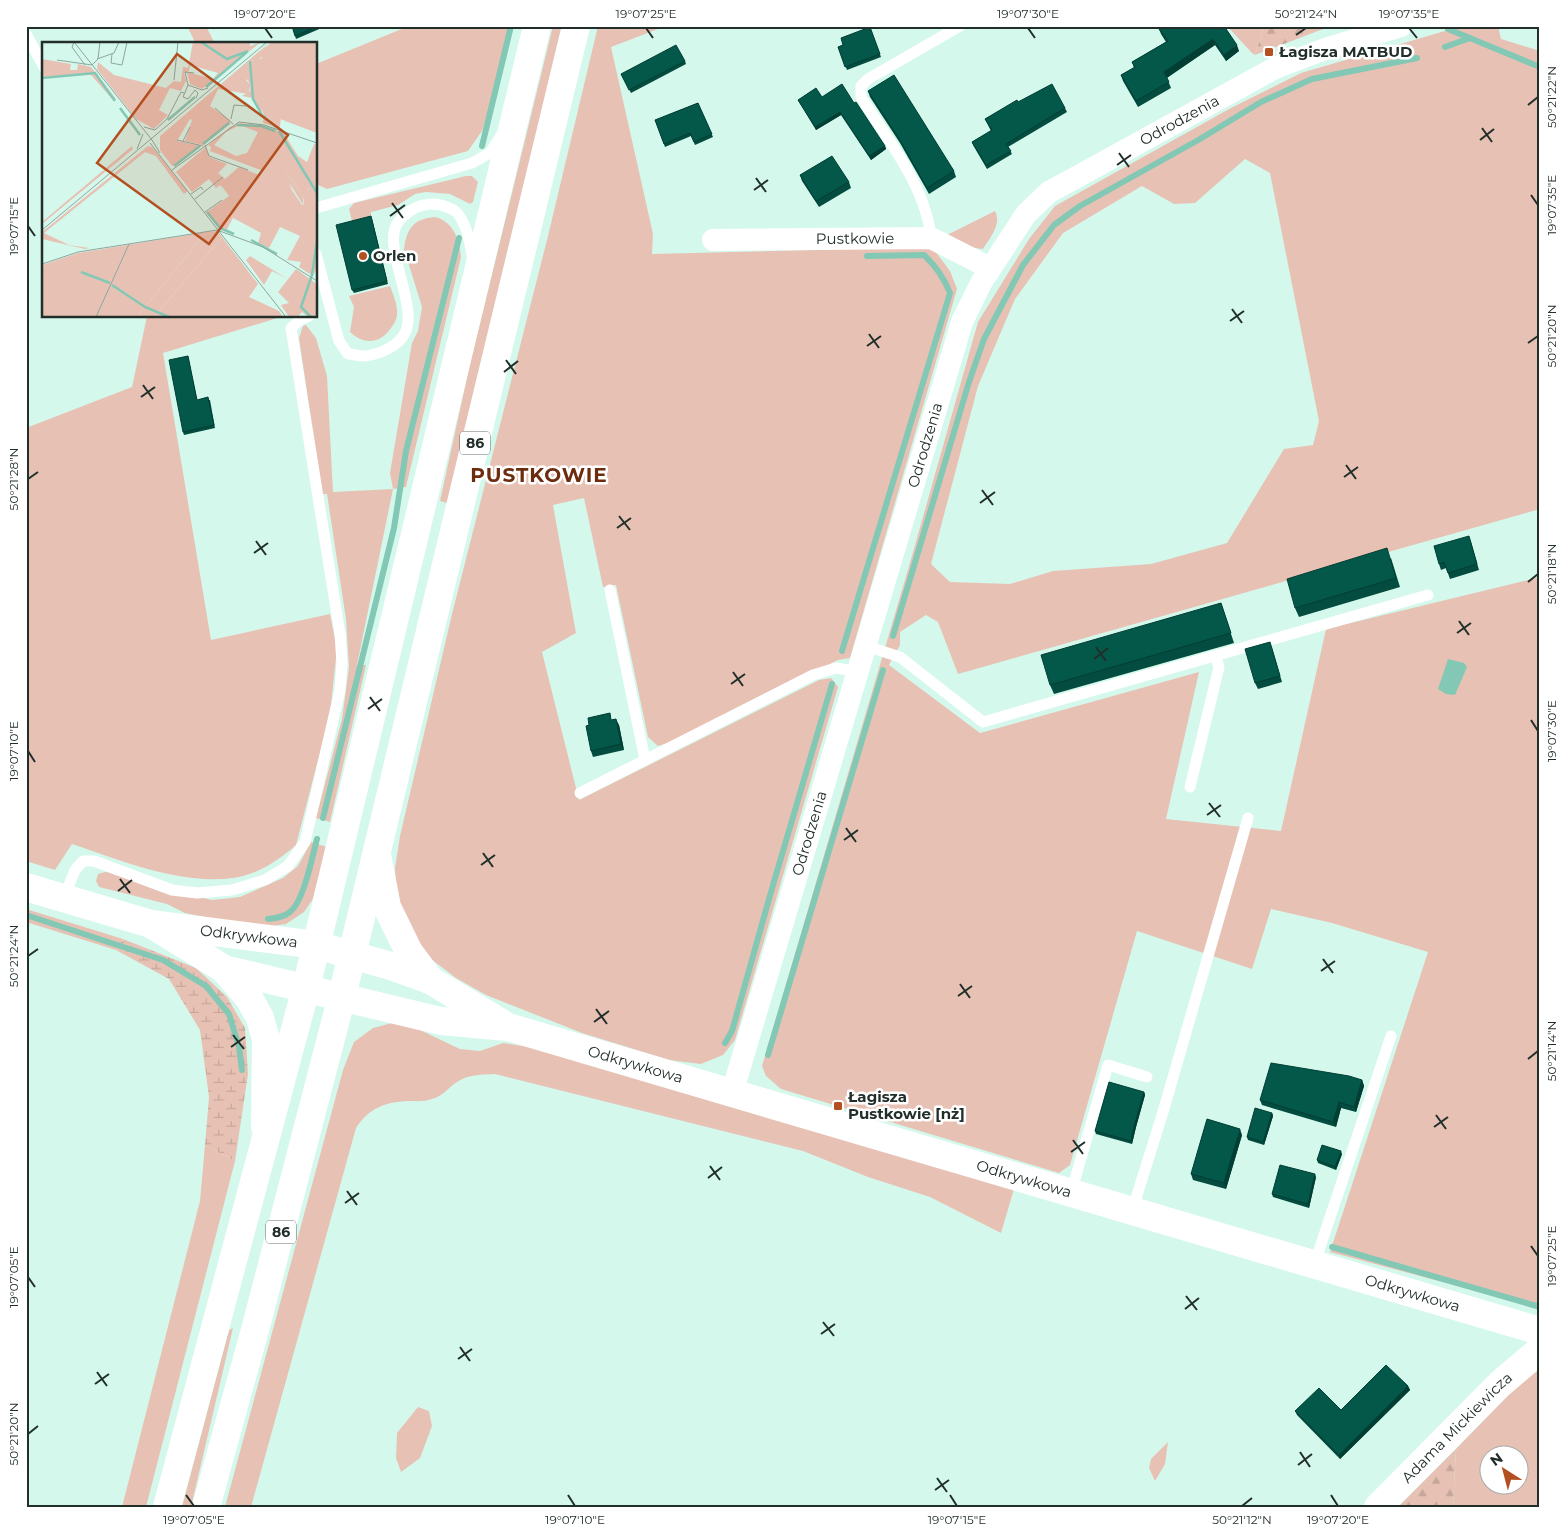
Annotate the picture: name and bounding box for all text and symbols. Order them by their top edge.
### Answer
text: 19°07'20"E [234,6,296,21]
text: 19°07'25"E [616,6,676,21]
text: 19°07'30"E [997,6,1059,21]
text: 50°21'24"N [1275,6,1337,21]
text: 19°07'35"E [1379,6,1439,21]
inset map [42,42,318,318]
place label: Łagisza MATBUD [1278,42,1413,61]
marker: Łagisza MATBUD [1263,46,1275,58]
text: 50°21'22"N [1544,66,1559,128]
street label: Odrodzenia [1136,91,1222,150]
text: 19°07'35"E [1544,175,1559,235]
text: 19°07'15"E [6,197,21,255]
street label: Pustkowie [816,228,894,248]
place label: Orlen [373,246,416,265]
marker: Orlen [357,250,369,262]
text: 50°21'20"N [1544,304,1559,368]
street label: Odrodzenia [903,400,946,490]
road number: 86 [460,432,490,454]
text: 50°21'28"N [6,448,21,510]
district label: PUSTKOWIE [470,463,608,487]
text: 50°21'18"N [1544,544,1559,604]
text: 19°07'30"E [1544,700,1559,762]
text: 19°07'10"E [6,721,21,781]
street label: Odrodzenia [787,788,831,878]
street label: Odkrywkowa [199,920,299,952]
text: 50°21'24"N [6,925,21,987]
text: 50°21'14"N [1544,1021,1559,1081]
street label: Odkrywkowa [586,1041,685,1087]
place label: Łagisza Pustkowie [nż] [847,1087,965,1123]
marker: Łagisza Pustkowie [nż] [832,1100,844,1112]
street label: Odkrywkowa [974,1155,1074,1202]
road number: 86 [266,1220,296,1244]
text: 19°07'25"E [1544,1226,1559,1286]
text: 19°07'05"E [6,1246,21,1308]
street label: Odkrywkowa [1363,1270,1462,1316]
street label: Adama Mickiewicza [1397,1368,1516,1487]
text: 50°21'20"N [6,1402,21,1466]
north arrow [1478,1446,1528,1496]
text: N [1486,1449,1506,1470]
text: 19°07'05"E [163,1512,225,1527]
text: 19°07'10"E [545,1512,605,1527]
text: 19°07'15"E [928,1512,986,1527]
text: 50°21'12"N [1212,1512,1272,1527]
text: 19°07'20"E [1307,1512,1369,1527]

